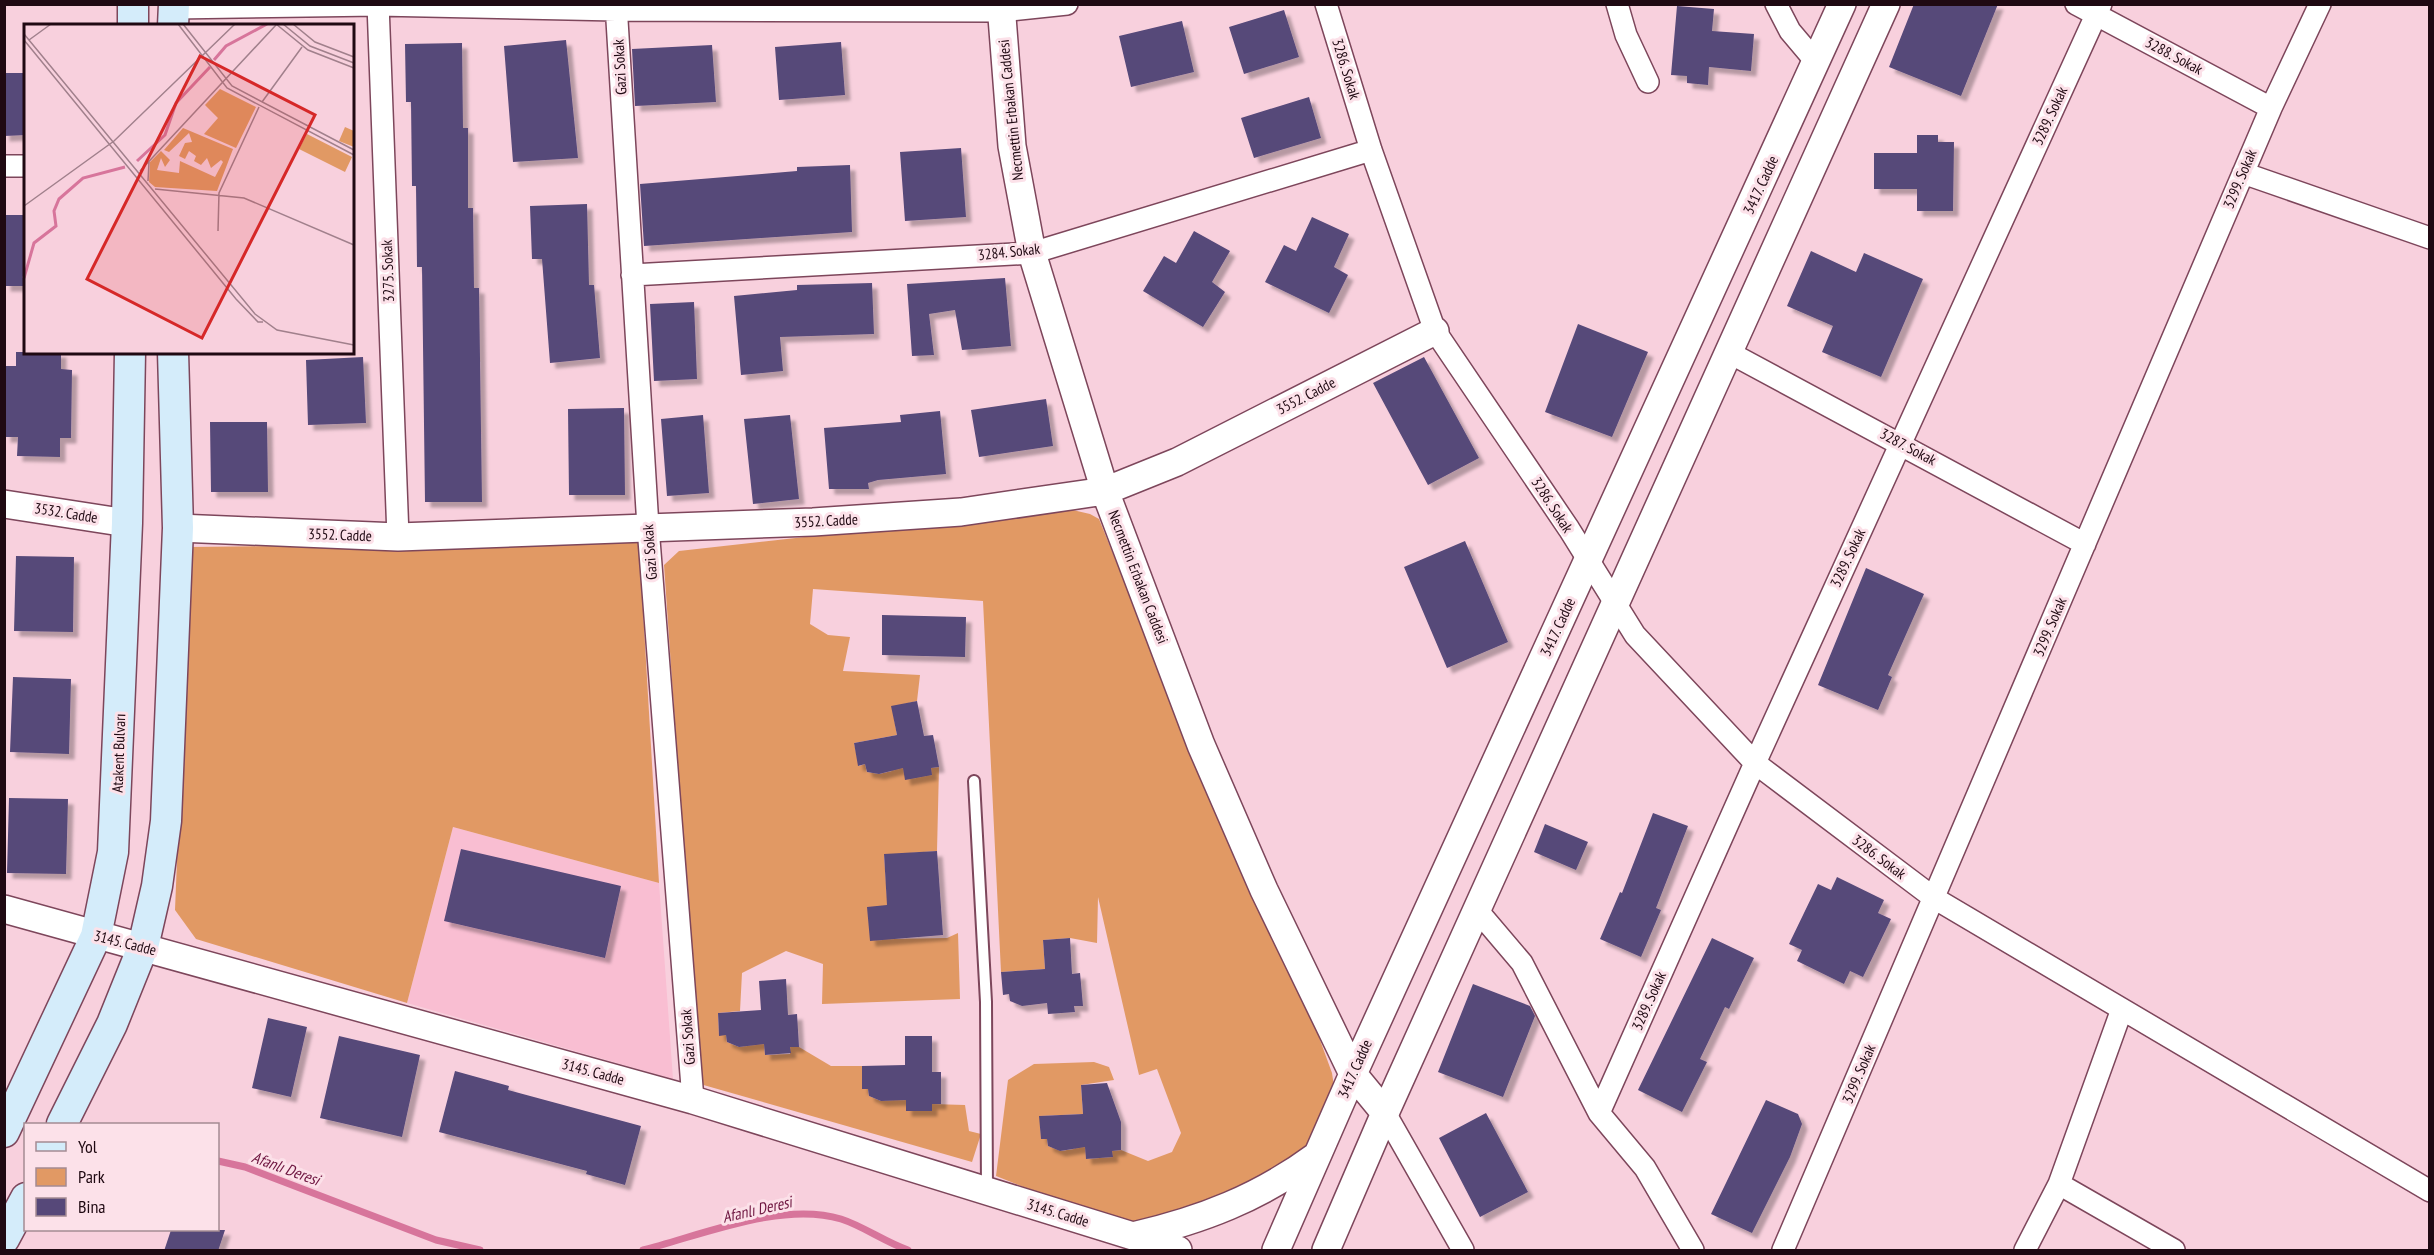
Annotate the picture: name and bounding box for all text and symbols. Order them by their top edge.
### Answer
inset map [24,24,354,354]
street label: 3288. Sokak [2142,33,2206,79]
street label: 3286. Sokak [1328,36,1365,102]
street label: Gazi Sokak [609,39,630,95]
street label: Necmettin Erbakan Caddesi [994,39,1027,181]
street label: 3289. Sokak [2028,83,2071,148]
street label: 3299. Sokak [2219,146,2261,211]
street label: 3417. Cadde [1739,153,1782,217]
street label: 3275. Sokak [377,239,398,303]
street label: 3284. Sokak [977,239,1041,264]
street label: 3552. Cadde [1273,373,1338,418]
street label: 3287. Sokak [1877,424,1940,469]
street label: 3286. Sokak [1527,473,1577,536]
street label: 3532. Cadde [33,498,99,527]
street label: Necmettin Erbakan Caddesi [1104,507,1173,646]
street label: 3552. Cadde [794,509,858,532]
street label: Gazi Sokak [638,523,661,581]
street label: 3552. Cadde [308,524,372,545]
street label: 3289. Sokak [1826,525,1869,590]
street label: 3299. Sokak [2029,594,2071,659]
street label: 3417. Cadde [1536,595,1579,659]
street label: Atakent Bulvarı [108,713,129,793]
street label: 3286. Sokak [1849,830,1910,883]
street label: 3145. Cadde [92,926,158,959]
street label: 3289. Sokak [1627,968,1670,1033]
street label: Gazi Sokak [676,1008,699,1066]
street label: 3417. Cadde [1333,1036,1376,1101]
street label: 3299. Sokak [1838,1041,1880,1106]
street label: 3145. Cadde [560,1054,626,1089]
legend [24,1123,219,1231]
text: Yol [78,1135,98,1158]
water label: Afanlı Deresi [249,1147,325,1190]
text: Park [78,1165,105,1188]
water label: Afanlı Deresi [720,1191,796,1227]
street label: 3145. Cadde [1025,1194,1091,1231]
text: Bina [78,1195,106,1218]

